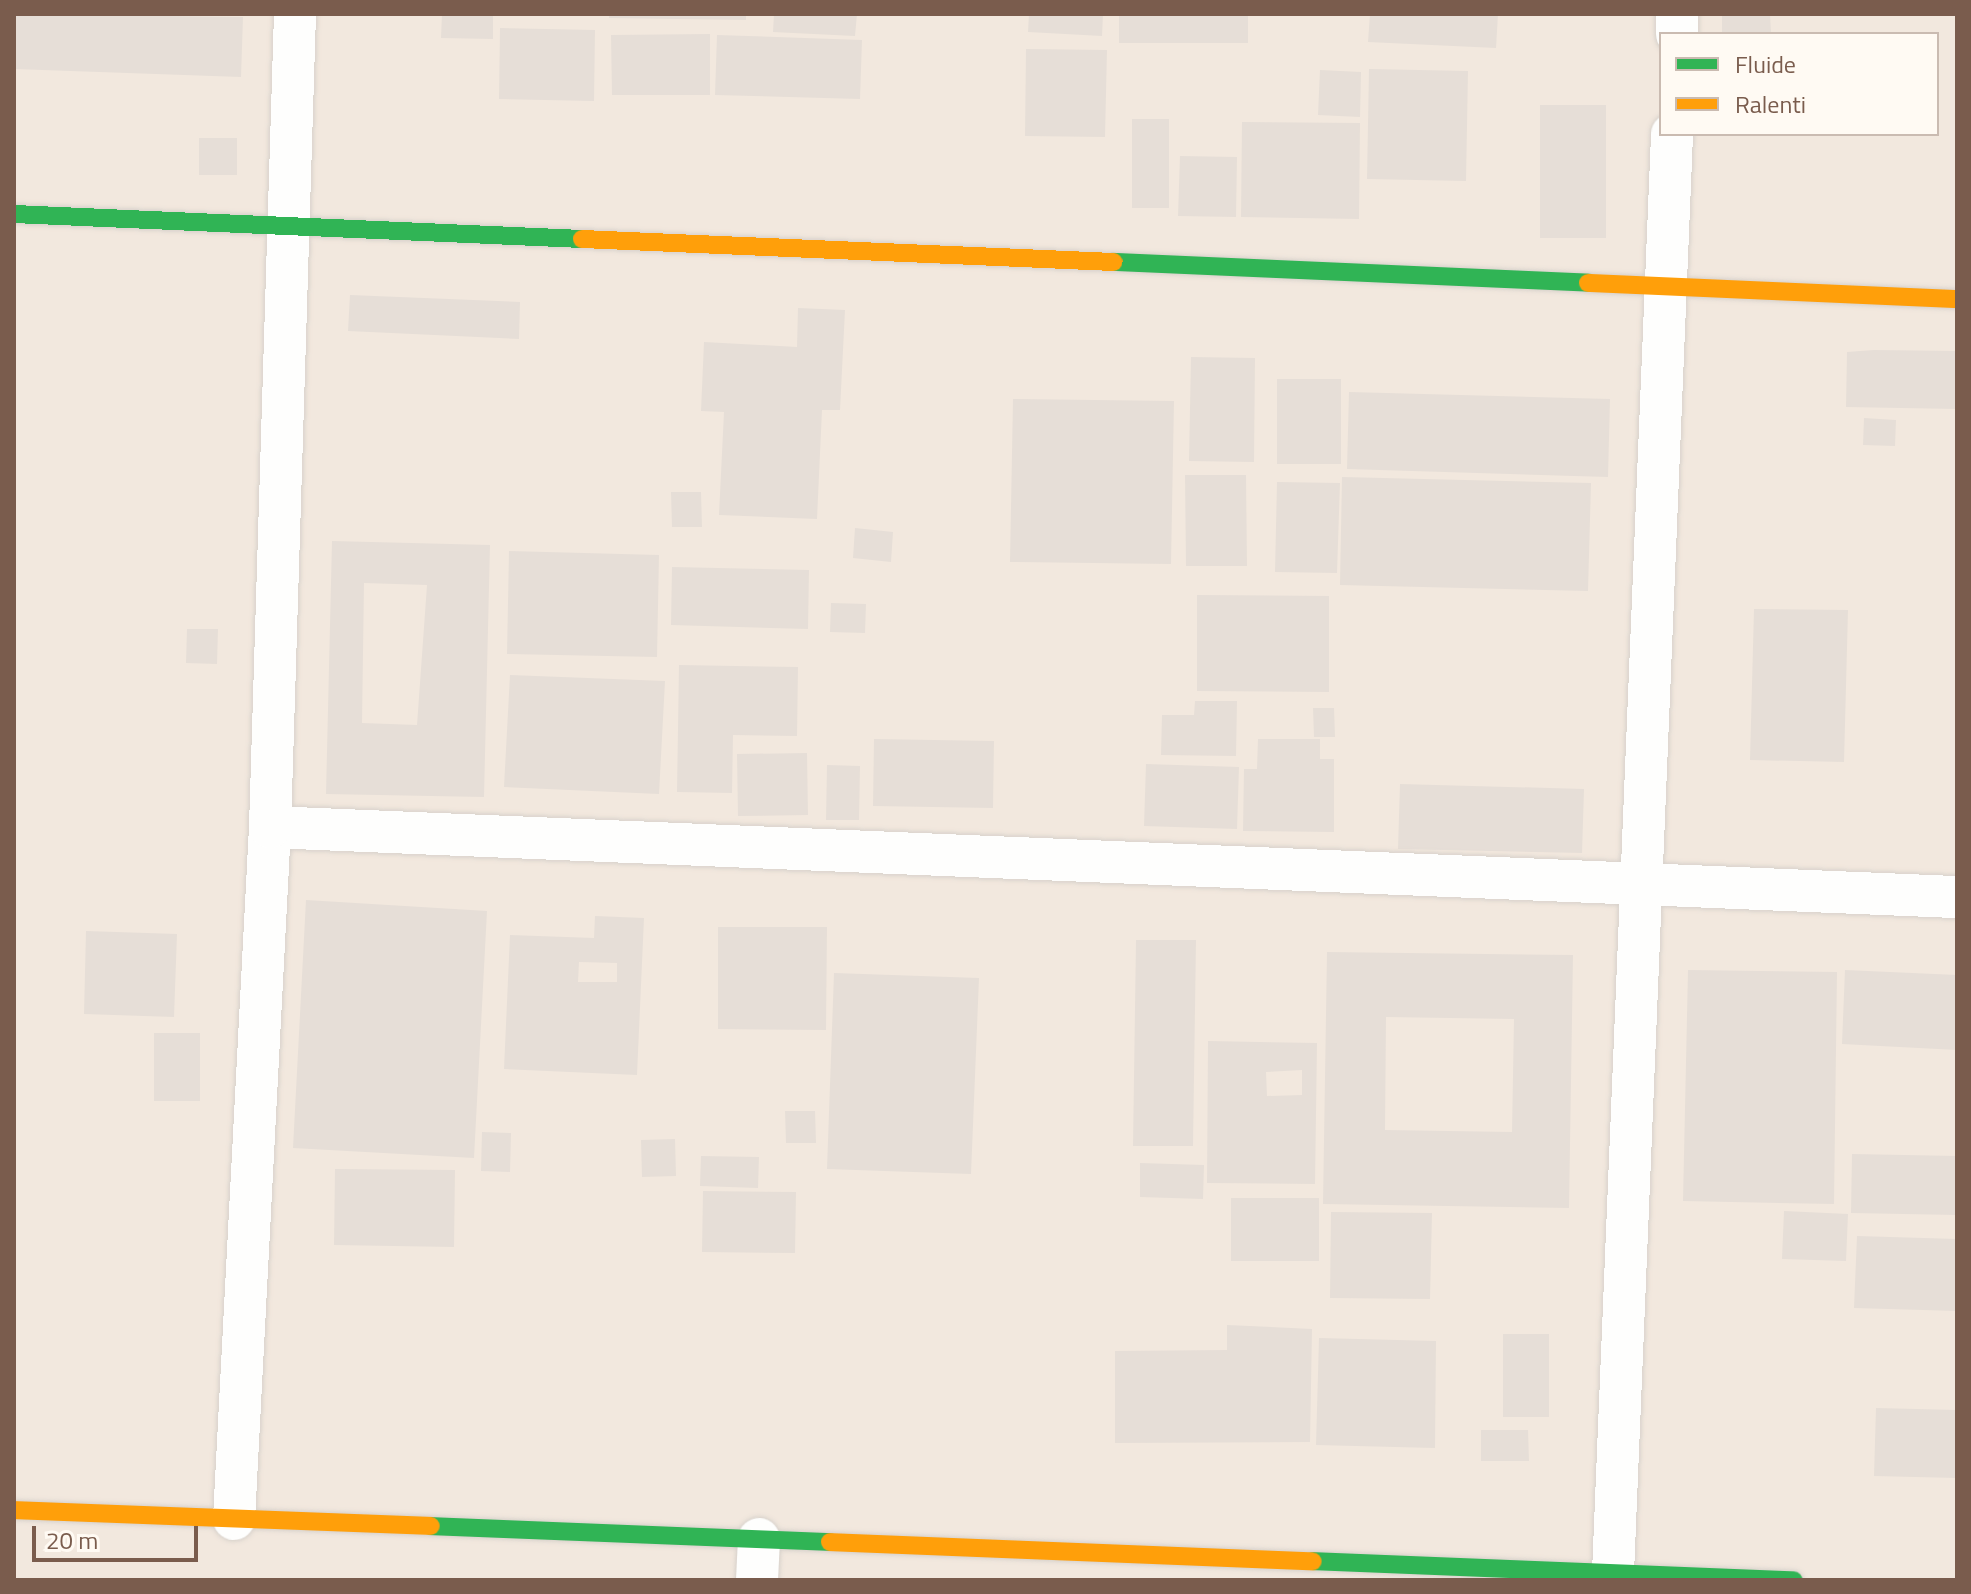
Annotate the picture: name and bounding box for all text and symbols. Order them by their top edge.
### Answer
legend [1659,32,1939,136]
text: Fluide [1735,46,1796,82]
text: Ralenti [1735,86,1806,122]
scale bar [36,1510,202,1560]
text: 20 m [46,1522,98,1558]

